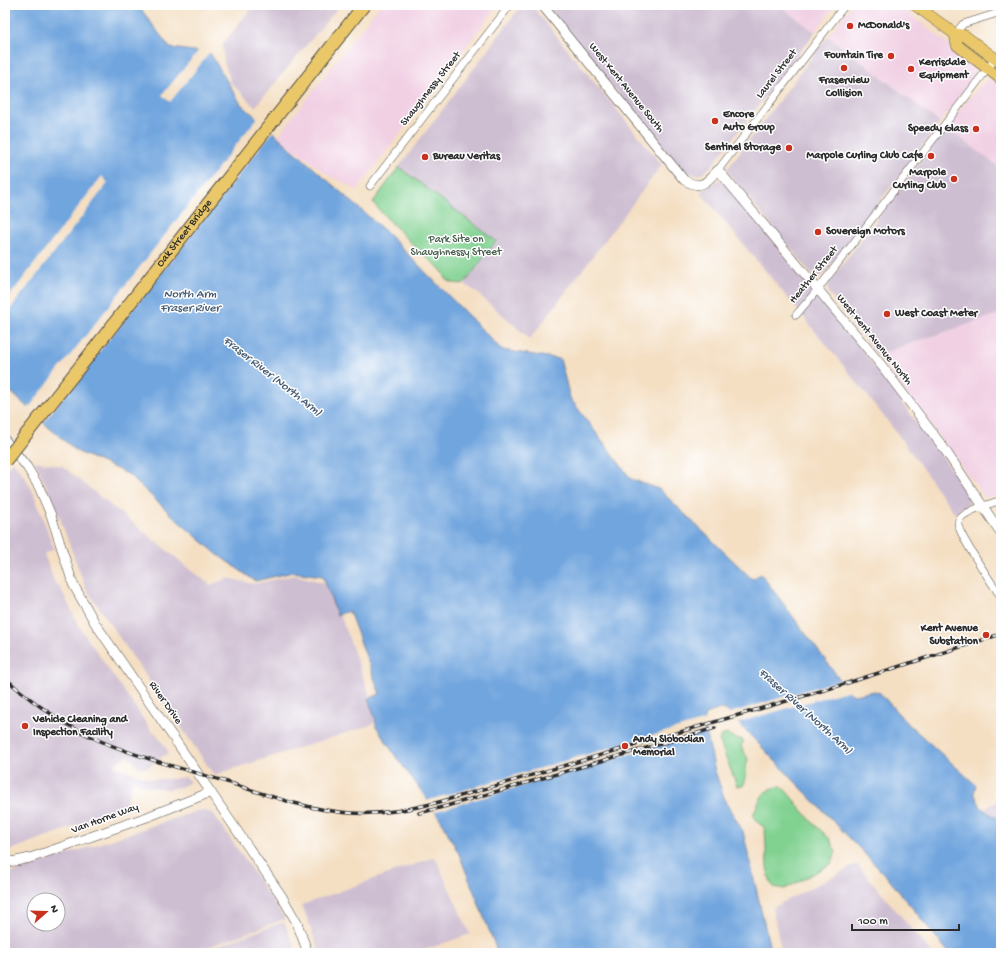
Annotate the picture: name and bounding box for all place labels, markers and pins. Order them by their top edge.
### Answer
place label: McDonald's [858,20,910,32]
marker: McDonald's [845,21,855,31]
place label: Fountain Tire [823,49,884,62]
marker: Fountain Tire [886,51,896,61]
place label: Kerrisdale Equipment [918,57,970,83]
marker: Fraserview Collision [839,63,849,73]
marker: Kerrisdale Equipment [906,64,916,74]
place label: Fraserview Collision [818,75,870,100]
place label: Encore Auto Group [722,109,775,134]
marker: Encore Auto Group [710,116,720,126]
place label: Speedy Glass [908,123,969,135]
marker: Speedy Glass [971,124,981,134]
place label: Sentinel Storage [705,141,782,155]
marker: Sentinel Storage [784,143,794,153]
place label: Marpole Curling Club Cafe [807,149,924,163]
place label: Bureau Veritas [432,150,501,163]
marker: Marpole Curling Club Cafe [926,151,936,161]
marker: Bureau Veritas [420,152,430,162]
place label: Marpole Curling Club [892,167,947,193]
marker: Marpole Curling Club [949,174,959,184]
place label: Sovereign Motors [826,225,906,239]
marker: Sovereign Motors [813,227,823,237]
place label: West Coast Meter [894,307,979,320]
marker: West Coast Meter [882,309,892,319]
place label: Kent Avenue Substation [920,622,979,648]
marker: Kent Avenue Substation [981,630,991,640]
place label: Vehicle Cleaning and Inspection Facility [32,714,129,739]
marker: Vehicle Cleaning and Inspection Facility [20,721,30,731]
place label: Andy Slobodian Memorial [632,734,705,759]
marker: Andy Slobodian Memorial [620,741,630,751]

